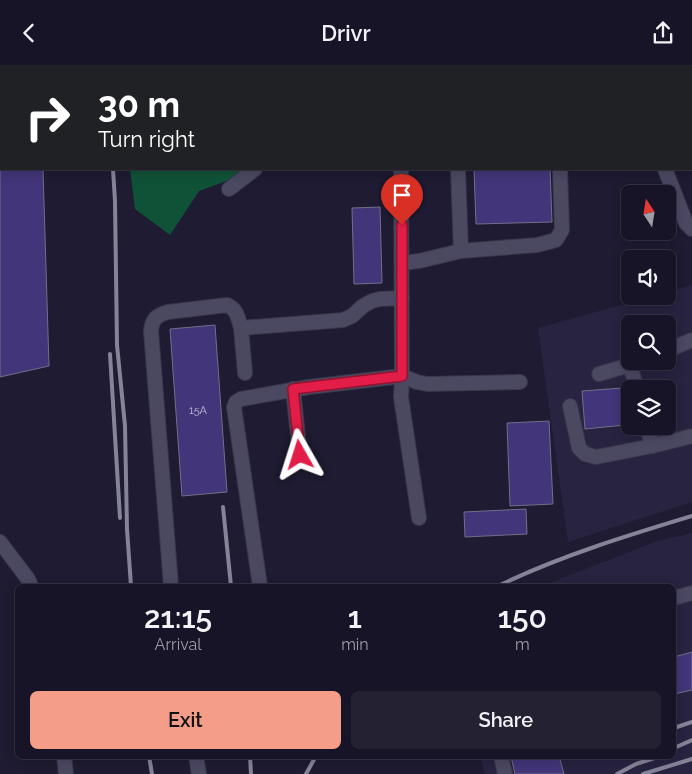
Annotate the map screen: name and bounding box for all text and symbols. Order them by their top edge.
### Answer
icon: back [15,19,43,47]
icon: share [649,19,677,47]
text: Drivr [321,20,371,46]
text: 30 m [98,84,180,125]
icon: right [15,85,80,150]
text: Turn right [98,126,195,152]
pin [381,174,423,225]
icon: arrive [388,181,416,209]
north arrow [621,185,676,240]
map controls [621,185,676,435]
button: sound [621,250,676,305]
button: search [621,315,676,370]
button: layers [621,380,676,435]
house number: 15A [189,404,208,417]
position arrow [273,428,325,480]
text: 21:15 [144,600,212,635]
text: 1 [348,600,362,635]
text: 150 [498,600,547,635]
text: Arrival [155,635,202,654]
text: min [341,635,369,654]
text: m [515,635,530,654]
button: Exit [30,691,341,749]
button: Share [351,691,661,749]

